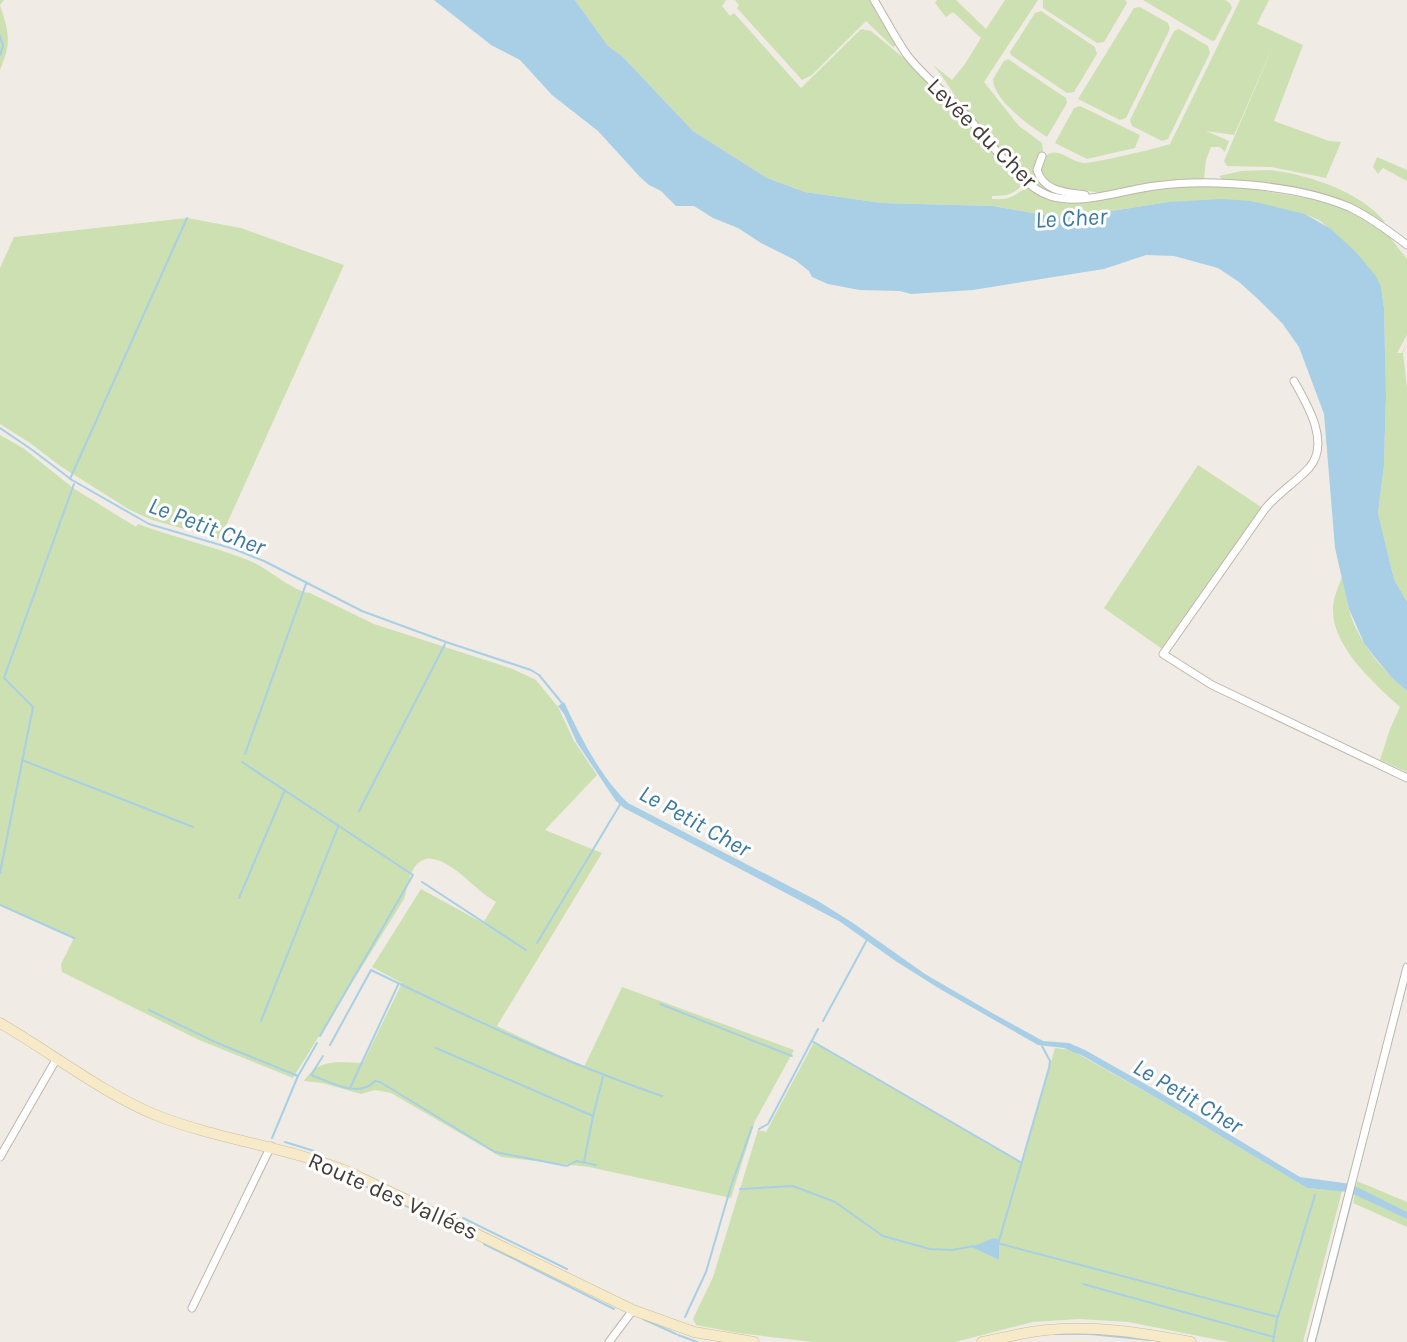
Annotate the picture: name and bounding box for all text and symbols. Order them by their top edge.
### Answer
street label: Levée du Cher [921,72,1043,194]
water label: Le Cher [1034,202,1108,234]
water label: Le Petit Cher [145,491,270,561]
water label: Le Petit Cher [634,779,756,863]
water label: Le Petit Cher [1128,1052,1249,1140]
street label: Route des Vallées [304,1146,482,1246]

